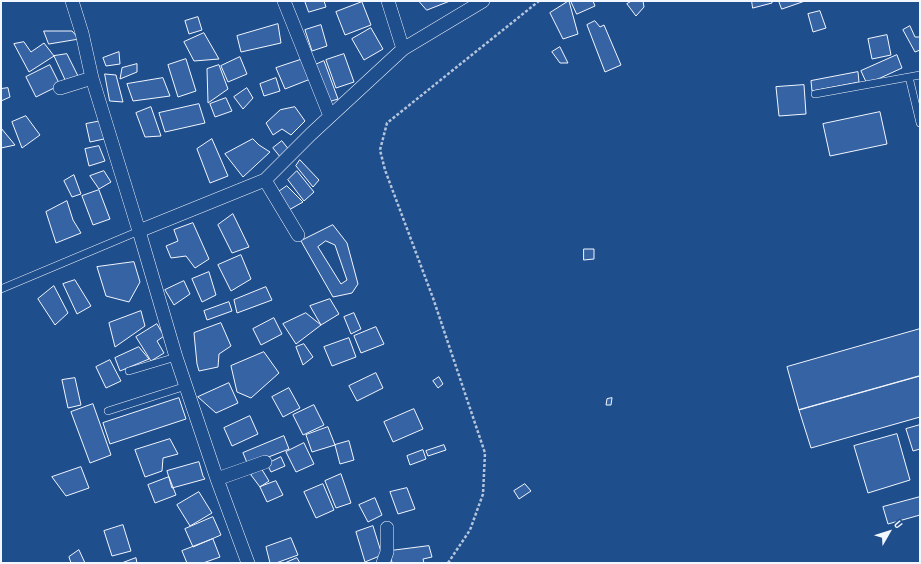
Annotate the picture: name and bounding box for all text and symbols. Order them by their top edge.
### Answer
north arrow [869,512,909,552]
text: U [891,518,906,531]

